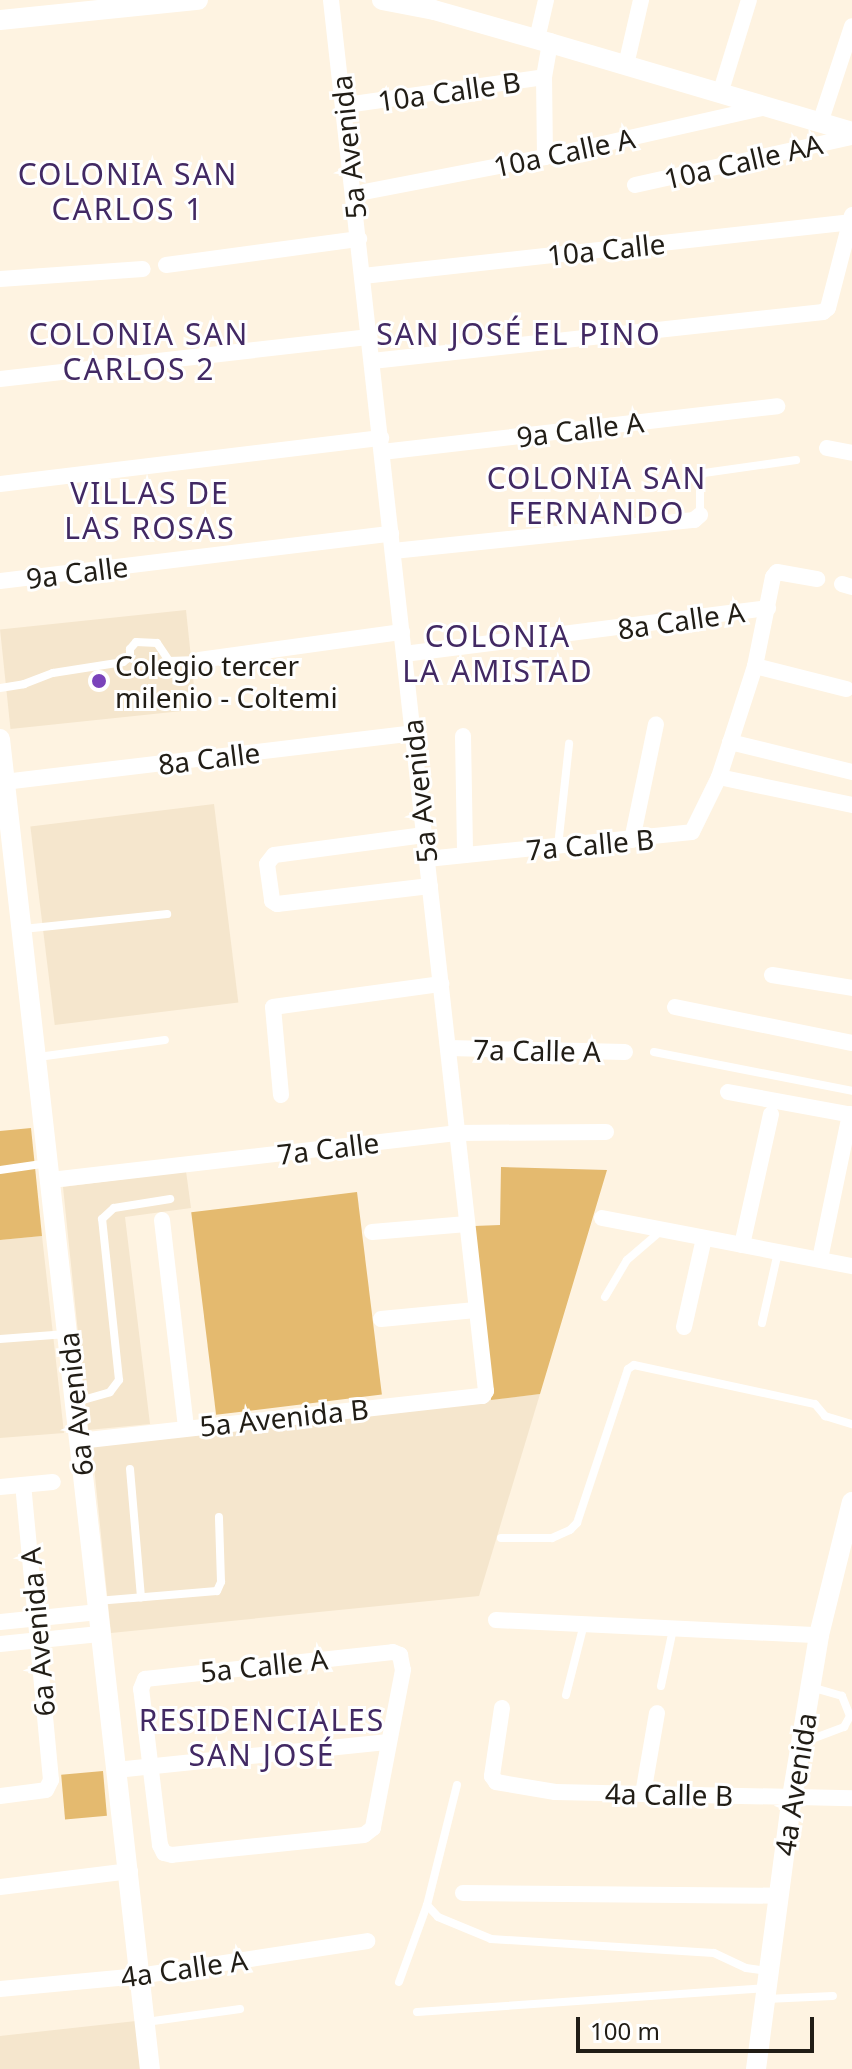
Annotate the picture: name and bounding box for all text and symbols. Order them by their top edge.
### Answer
street label: 10a Calle B [375,64,523,118]
street label: 5a Avenida [324,73,372,221]
street label: 10a Calle A [490,121,638,183]
street label: 10a Calle AA [660,126,826,196]
district label: COLONIA SAN CARLOS 1 [18,156,238,226]
street label: 10a Calle [545,226,667,272]
district label: COLONIA SAN CARLOS 2 [29,316,249,386]
district label: SAN JOSÉ EL PINO [376,316,662,352]
street label: 9a Calle A [515,405,645,453]
district label: COLONIA SAN FERNANDO [487,460,707,530]
district label: VILLAS DE LAS ROSAS [64,475,236,546]
street label: 9a Calle [24,549,130,595]
street label: 8a Calle A [615,594,747,646]
district label: COLONIA LA AMISTAD [402,618,594,688]
place label: Colegio tercer milenio - Coltemi [115,648,338,714]
marker: Colegio tercer milenio - Coltemi [90,672,108,690]
street label: 5a Avenida [395,717,443,865]
street label: 8a Calle [156,735,262,781]
street label: 7a Calle B [525,822,655,866]
street label: 7a Calle A [473,1032,601,1068]
street label: 7a Calle [275,1125,381,1171]
street label: 6a Avenida [51,1330,99,1478]
street label: 5a Avenida B [198,1391,370,1443]
street label: 6a Avenida A [13,1546,61,1718]
street label: 5a Calle A [199,1642,329,1688]
district label: RESIDENCIALES SAN JOSÉ [139,1702,385,1772]
street label: 4a Avenida [767,1710,823,1858]
street label: 4a Calle B [605,1776,733,1812]
street label: 4a Calle A [118,1942,250,1994]
scale bar [580,2001,818,2051]
text: 100 m [590,2014,660,2047]

